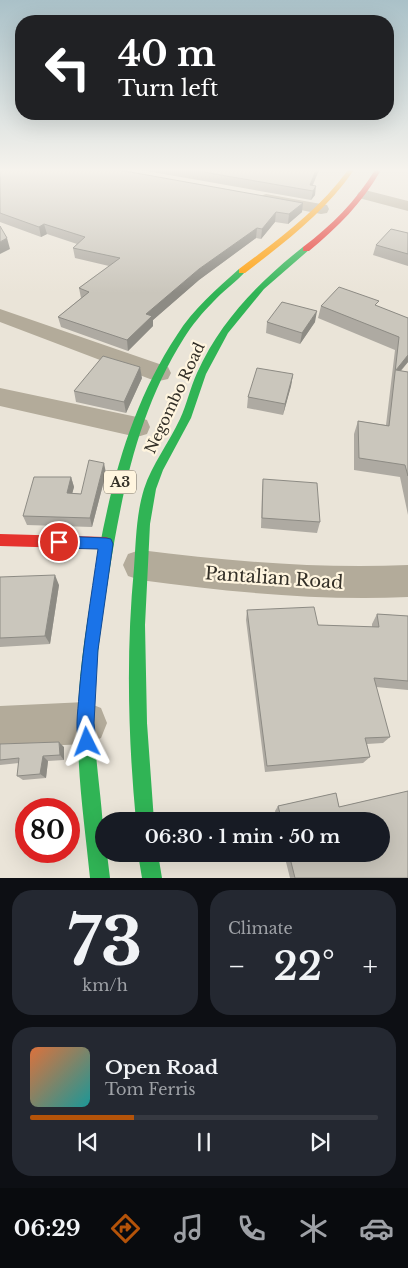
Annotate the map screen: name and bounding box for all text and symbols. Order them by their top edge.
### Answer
text: 40 m [118,32,216,75]
icon: left [35,35,100,100]
text: Turn left [118,75,218,102]
street label: Negombo Road [141,339,209,456]
road number: A3 [104,471,136,494]
pin [38,521,80,563]
icon: arrive [45,528,73,556]
street label: Pantalian Road [204,562,344,594]
position arrow [60,715,112,767]
speed limit sign: 80 [15,798,80,863]
text: 06:30 · 1 min · 50 m [145,825,340,848]
text: 73 [68,902,142,983]
text: Climate [228,918,293,938]
text: 22° [273,943,335,990]
text: − [228,949,246,984]
text: + [363,949,378,984]
text: km/h [82,975,128,995]
text: Open Road [105,1056,218,1079]
text: Tom Ferris [105,1079,196,1099]
icon: previous [74,1128,102,1156]
icon: pause [190,1128,218,1156]
icon: next [306,1128,334,1156]
icon: directions [108,1211,143,1246]
icon: music [171,1211,206,1246]
icon: phone [234,1211,269,1246]
icon: climate [296,1211,331,1246]
icon: car [359,1211,394,1246]
text: 06:29 [14,1215,81,1242]

